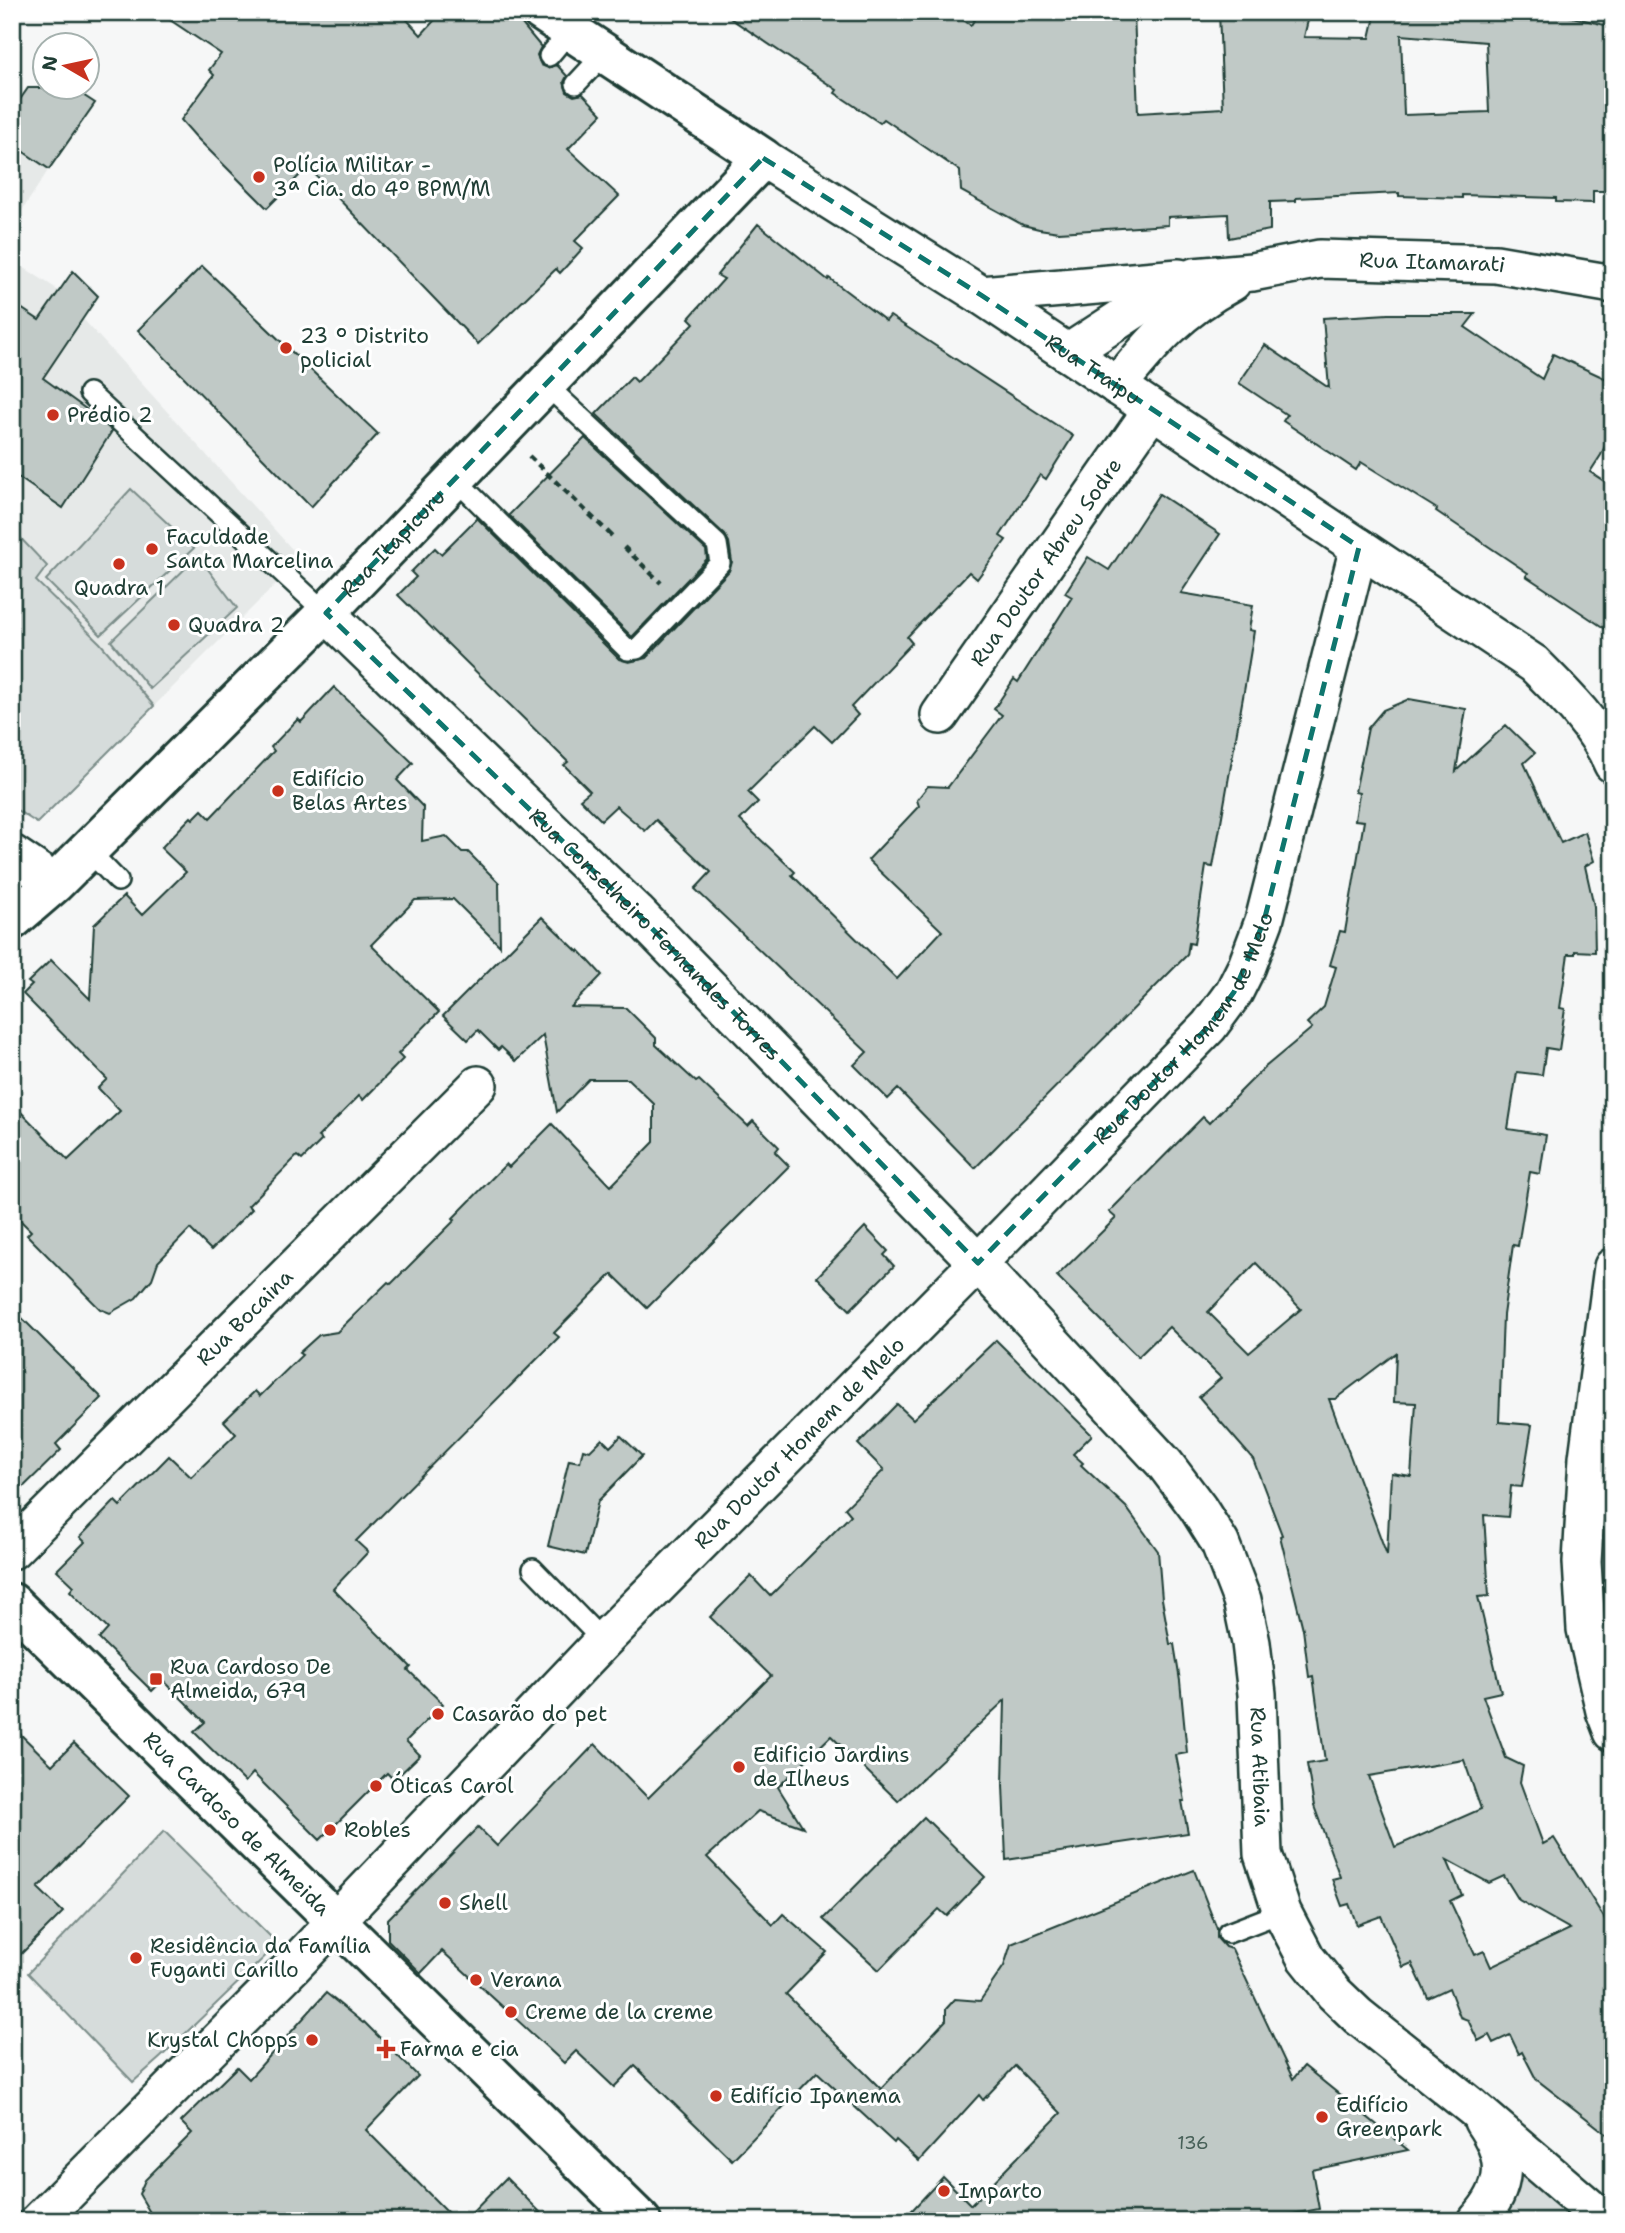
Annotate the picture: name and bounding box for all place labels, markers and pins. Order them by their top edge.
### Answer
place label: Polícia Militar - 3ª Cia. do 4º BPM/M [273,151,490,203]
marker: Polícia Militar - 3ª Cia. do 4º BPM/M [251,169,267,185]
place label: 23 ° Distrito policial [300,322,429,374]
marker: 23 ° Distrito policial [278,340,294,356]
place label: Prédio 2 [67,401,153,429]
marker: Prédio 2 [45,407,61,423]
place label: Faculdade Santa Marcelina [166,523,333,575]
marker: Faculdade Santa Marcelina [144,541,160,557]
marker: Quadra 1 [111,556,127,572]
place label: Quadra 1 [74,574,164,602]
place label: Quadra 2 [188,611,285,639]
marker: Quadra 2 [166,617,182,633]
place label: Edifício Belas Artes [292,765,408,817]
marker: Edifício Belas Artes [270,783,286,799]
place label: Rua Cardoso De Almeida, 679 [170,1653,332,1705]
marker: Rua Cardoso De Almeida, 679 [148,1671,164,1687]
place label: Casarão do pet [452,1700,607,1728]
marker: Casarão do pet [430,1706,446,1722]
place label: Edificio Jardins de Ilheus [753,1741,910,1793]
marker: Edificio Jardins de Ilheus [731,1759,747,1775]
place label: Óticas Carol [390,1771,514,1800]
marker: Óticas Carol [368,1778,384,1794]
place label: Robles [344,1816,411,1844]
marker: Robles [322,1822,338,1838]
place label: Shell [459,1889,508,1917]
marker: Shell [437,1895,453,1911]
place label: Residência da Família Fuganti Carillo [150,1932,371,1984]
marker: Residência da Família Fuganti Carillo [128,1950,144,1966]
place label: Verana [490,1966,561,1994]
marker: Verana [468,1972,484,1988]
place label: Creme de la creme [525,1998,714,2026]
marker: Creme de la creme [503,2004,519,2020]
place label: Krystal Chopps [147,2026,298,2054]
marker: Krystal Chopps [304,2032,320,2048]
place label: Farma e cia [400,2035,519,2063]
marker: Farma e cia [378,2041,394,2057]
place label: Edifício Ipanema [730,2082,901,2110]
marker: Edifício Ipanema [708,2088,724,2104]
place label: Edifício Greenpark [1336,2091,1443,2143]
marker: Edifício Greenpark [1314,2109,1330,2125]
place label: Imparto [958,2177,1042,2205]
marker: Imparto [936,2183,952,2199]

